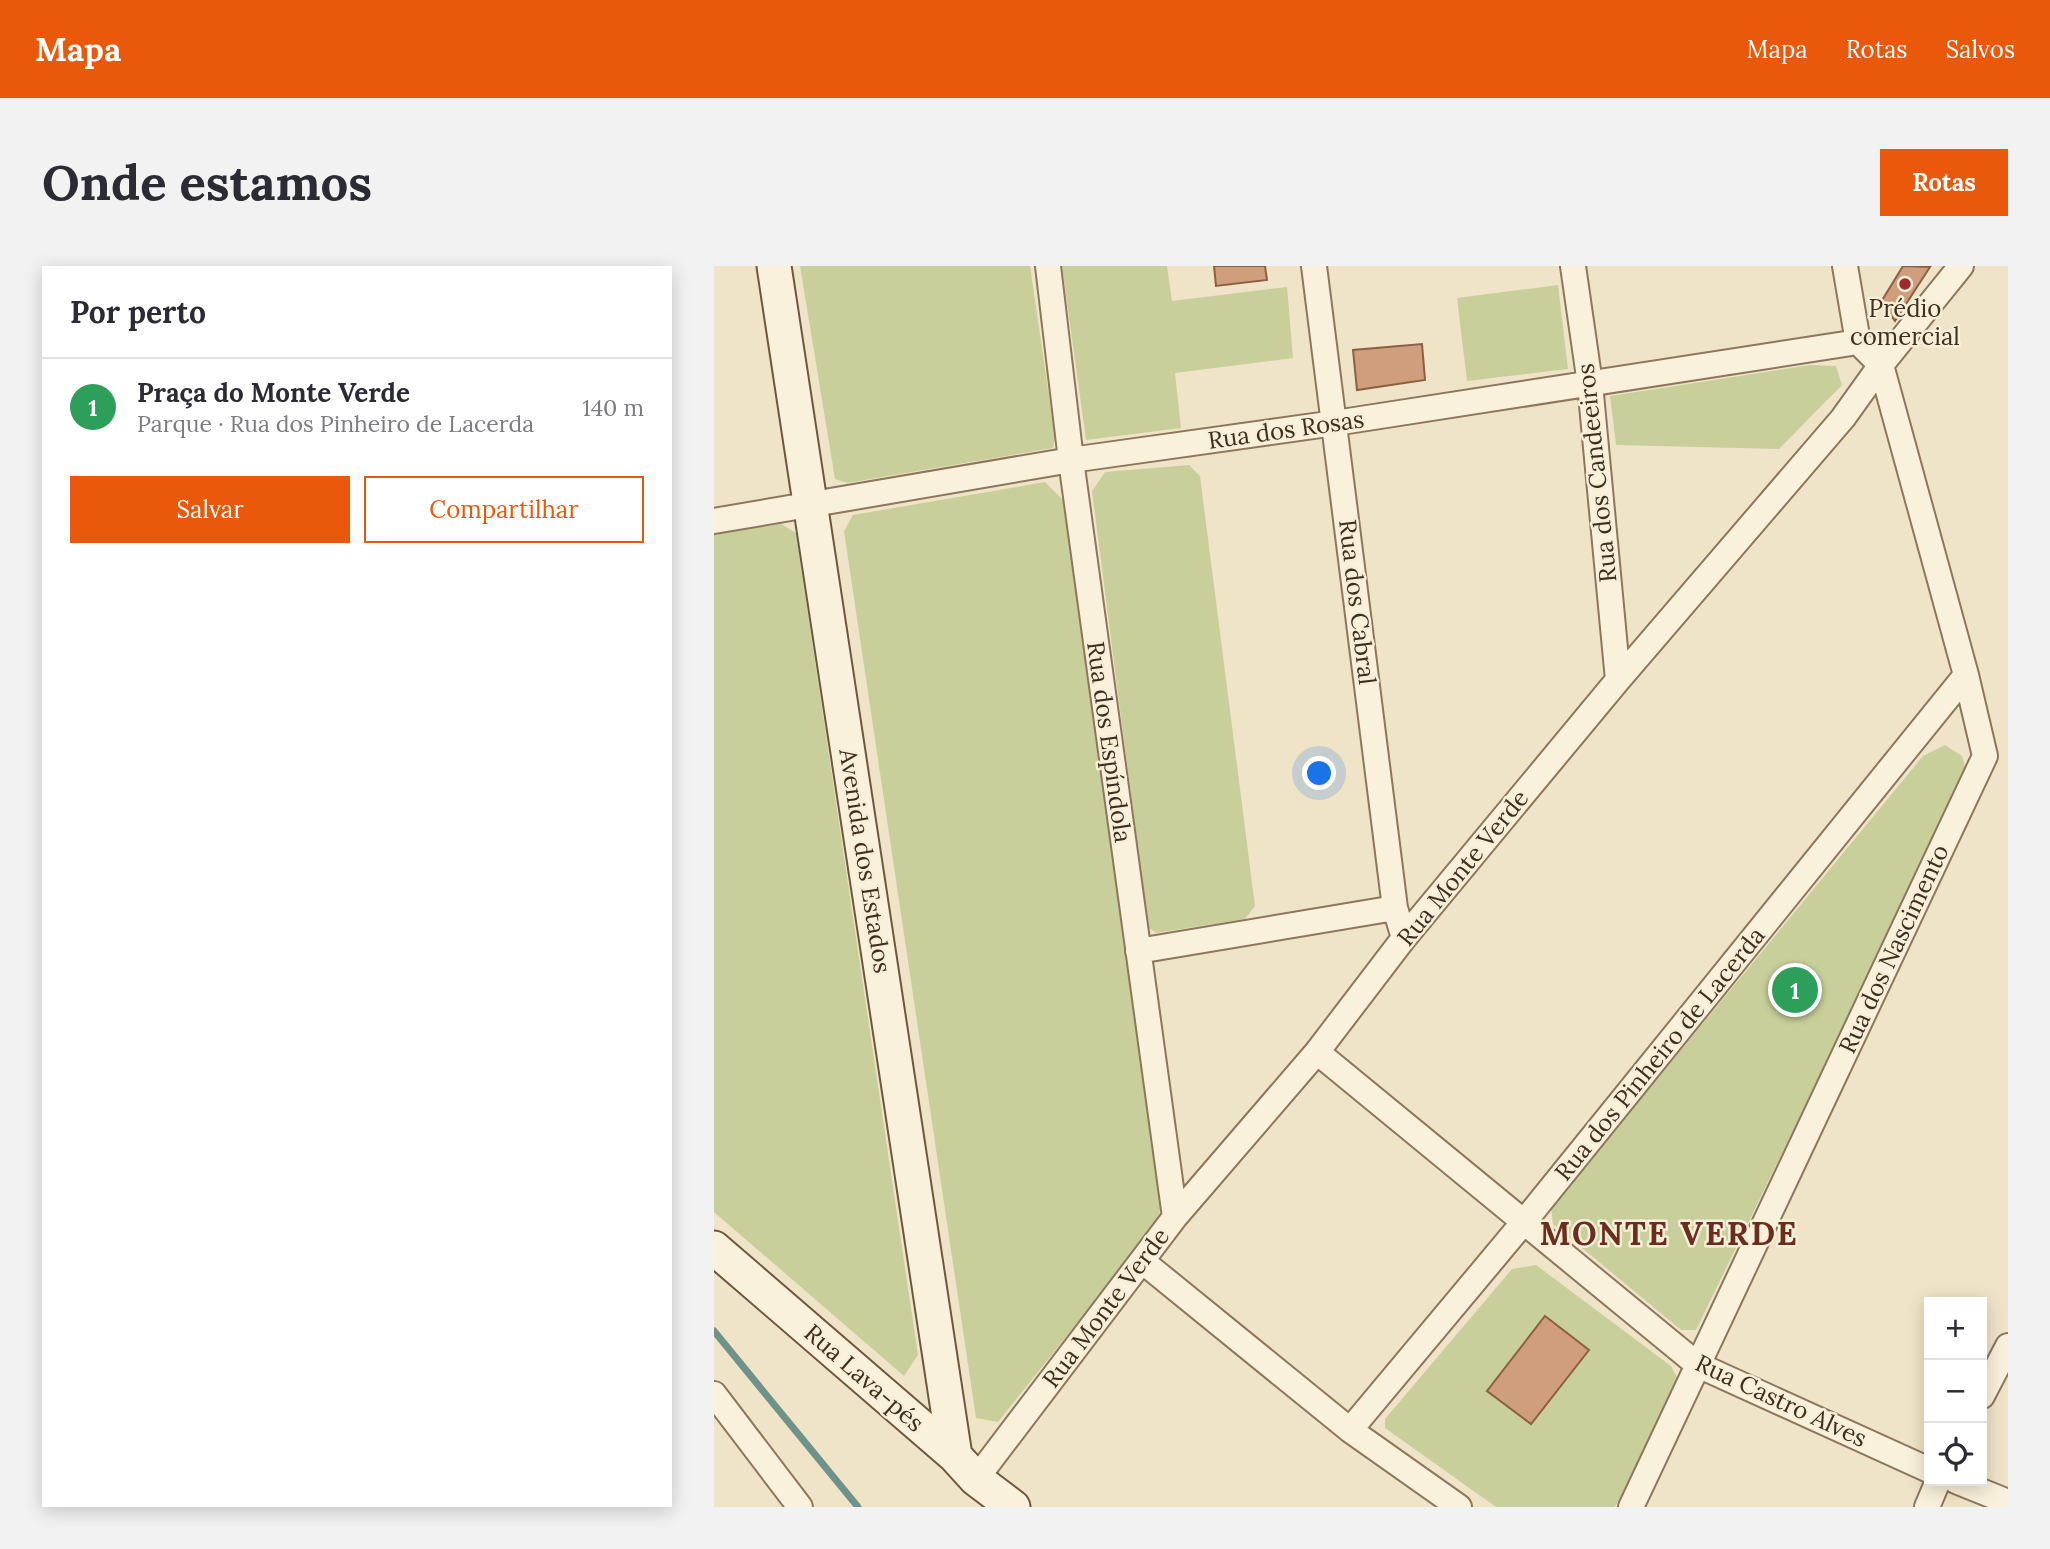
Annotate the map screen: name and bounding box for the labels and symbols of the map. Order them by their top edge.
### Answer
marker: Prédio comercial [1897,276,1913,292]
place label: Prédio comercial [1850,293,1960,352]
street label: Rua dos Candeeiros [1570,362,1623,584]
street label: Rua dos Rosas [1206,403,1366,456]
street label: Rua dos Cabral [1332,518,1383,686]
street label: Rua dos Espíndola [1080,639,1139,845]
street label: Avenida dos Estados [832,745,899,975]
your location [1302,756,1336,790]
street label: Rua Monte Verde [1390,783,1535,952]
street label: Rua dos Nascimento [1831,839,1956,1058]
street label: Rua dos Pinheiro de Lacerda [1548,921,1772,1187]
pin: 1 [1772,964,1818,1016]
district label: MONTE VERDE [1539,1213,1799,1254]
street label: Rua Monte Verde [1035,1222,1176,1394]
street label: Rua Lava-pés [798,1317,931,1438]
street label: Rua Castro Alves [1690,1347,1872,1454]

